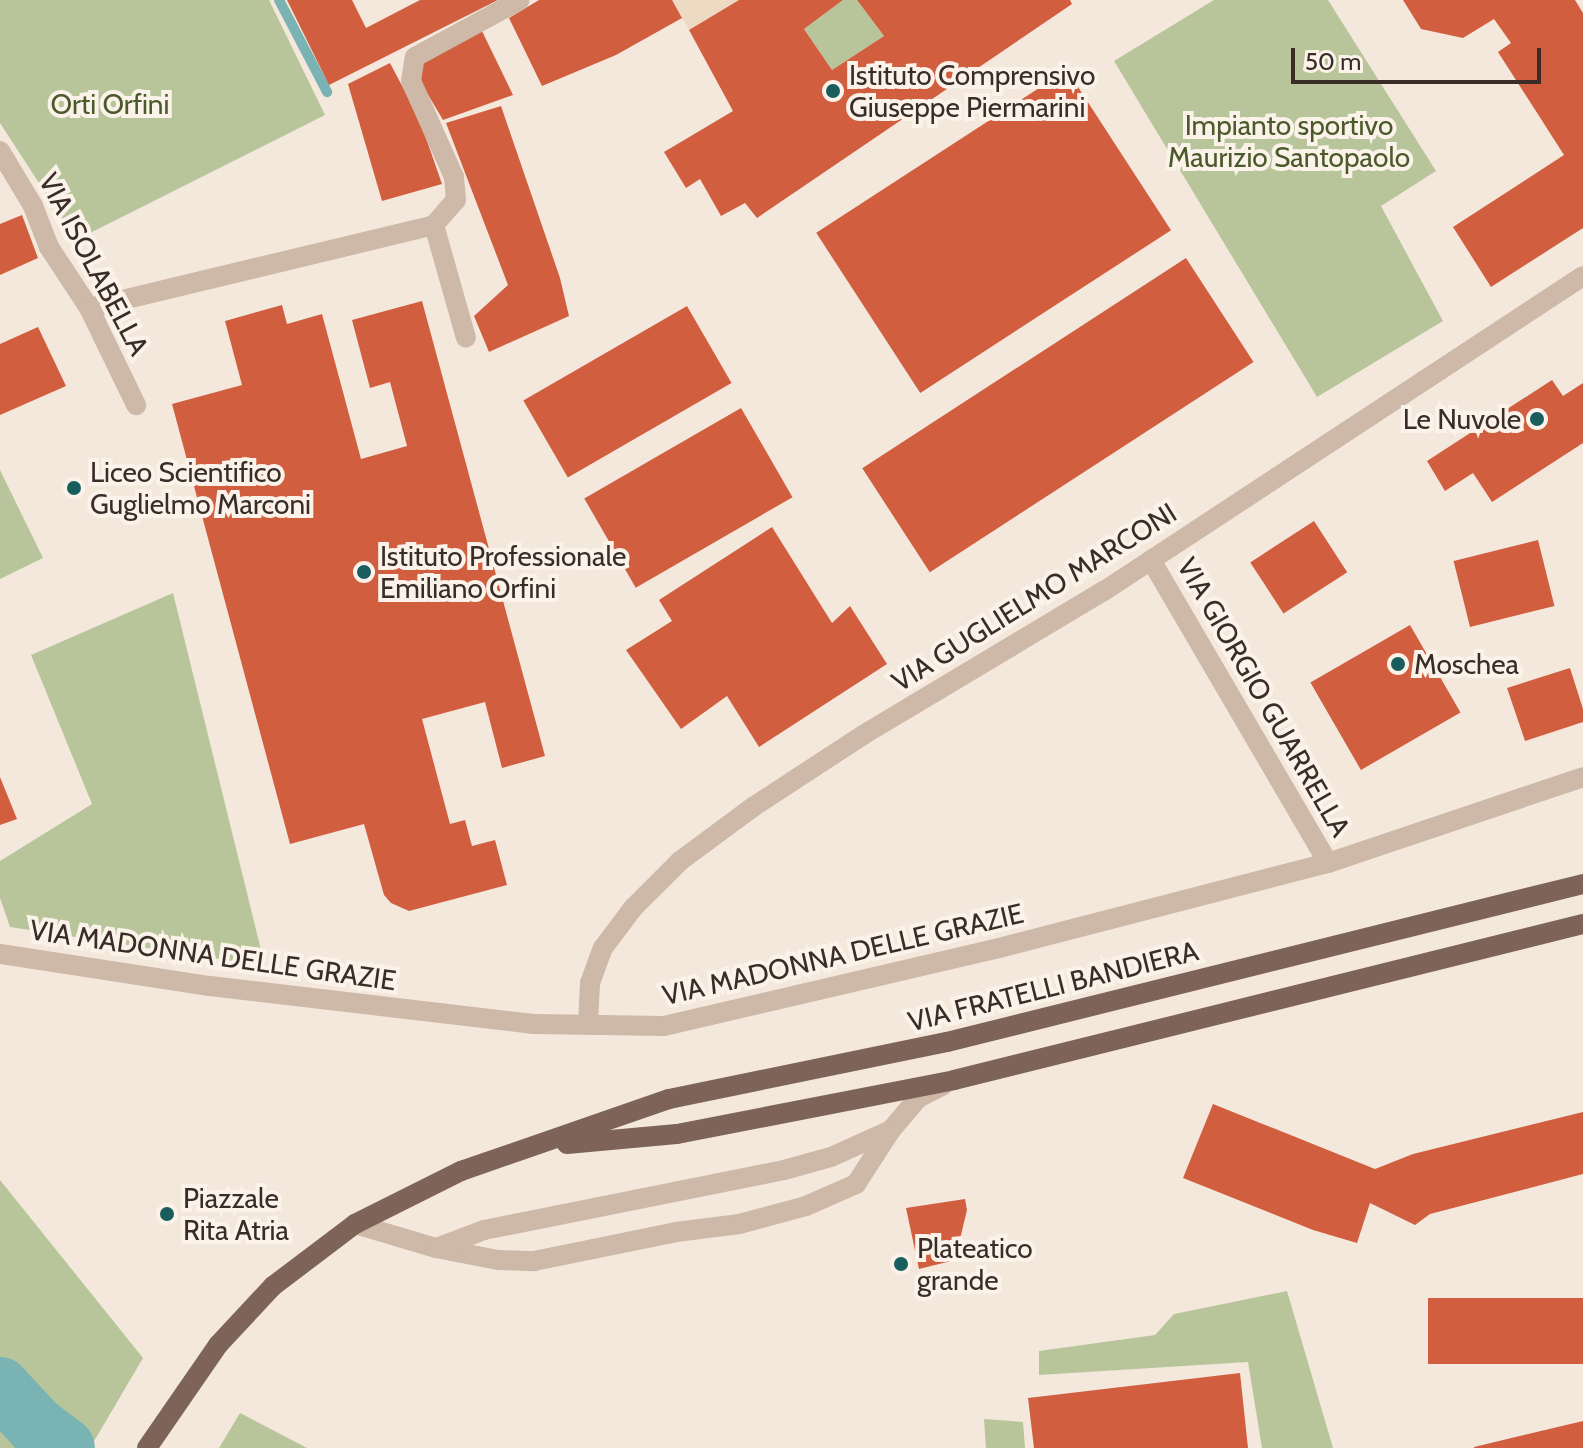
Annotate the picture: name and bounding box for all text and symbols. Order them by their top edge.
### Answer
scale bar [1295,32,1545,82]
text: 50 m [1305,47,1361,76]
place label: Istituto Comprensivo Giuseppe Piermarini [849,58,1095,124]
marker: Istituto Comprensivo Giuseppe Piermarini [824,82,842,100]
park label: Orti Orfini [51,87,169,121]
park label: Impianto sportivo Maurizio Santopaolo [1168,108,1410,174]
street label: VIA ISOLABELLA [32,167,156,361]
place label: Le Nuvole [1403,402,1521,436]
marker: Le Nuvole [1528,410,1546,428]
place label: Liceo Scientifico Guglielmo Marconi [90,455,311,521]
marker: Liceo Scientifico Guglielmo Marconi [65,479,83,497]
street label: VIA GUGLIELMO MARCONI [886,496,1182,698]
place label: Istituto Professionale Emiliano Orfini [380,539,626,605]
street label: VIA GIORGIO GUARRELLA [1170,552,1358,842]
marker: Istituto Professionale Emiliano Orfini [355,563,373,581]
place label: Moschea [1414,647,1519,681]
marker: Moschea [1389,655,1407,673]
street label: VIA MADONNA DELLE GRAZIE [659,896,1027,1012]
street label: VIA MADONNA DELLE GRAZIE [28,913,398,997]
street label: VIA FRATELLI BANDIERA [904,934,1202,1038]
place label: Piazzale Rita Atria [183,1181,289,1247]
marker: Piazzale Rita Atria [158,1205,176,1223]
place label: Plateatico grande [917,1231,1033,1297]
marker: Plateatico grande [892,1255,910,1273]

